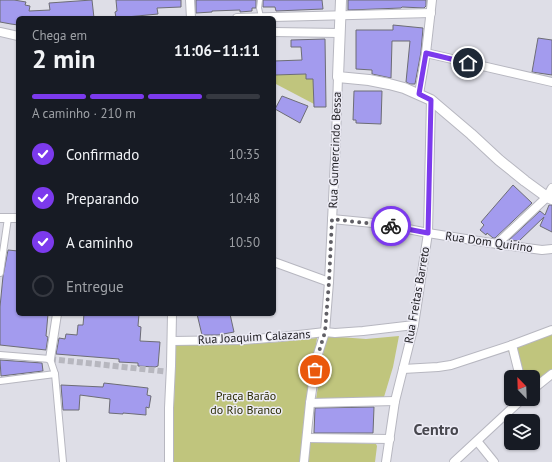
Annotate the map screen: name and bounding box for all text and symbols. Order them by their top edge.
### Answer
text: Chega em [32,27,87,44]
text: 11:06–11:11 [174,41,260,60]
text: 2 min [32,42,95,75]
pin [451,46,485,80]
icon: home [457,52,479,74]
street label: Rua Gumercindo Bessa [325,91,344,209]
text: A caminho · 210 m [32,105,136,122]
icon: check [32,143,54,165]
text: Confirmado [66,145,139,164]
text: 10:35 [229,146,260,163]
icon: check [32,187,54,209]
text: Preparando [66,189,139,208]
text: 10:48 [229,190,260,207]
courier [371,206,411,246]
icon: bike [380,215,402,237]
street label: Rua Dom Quirino [444,228,534,255]
icon: check [32,231,54,253]
text: A caminho [66,233,133,252]
text: 10:50 [229,234,260,251]
street label: Rua Freitas Barreto [401,245,432,345]
text: Entregue [66,277,124,296]
street label: Rua Joaquim Calazans [197,326,311,347]
pin [298,353,332,387]
icon: bag [304,359,326,381]
north arrow [504,370,540,406]
map controls [504,370,540,450]
park label: Praça Barão do Rio Branco [210,388,282,417]
button: layers [504,414,540,450]
district label: Centro [413,419,459,439]

